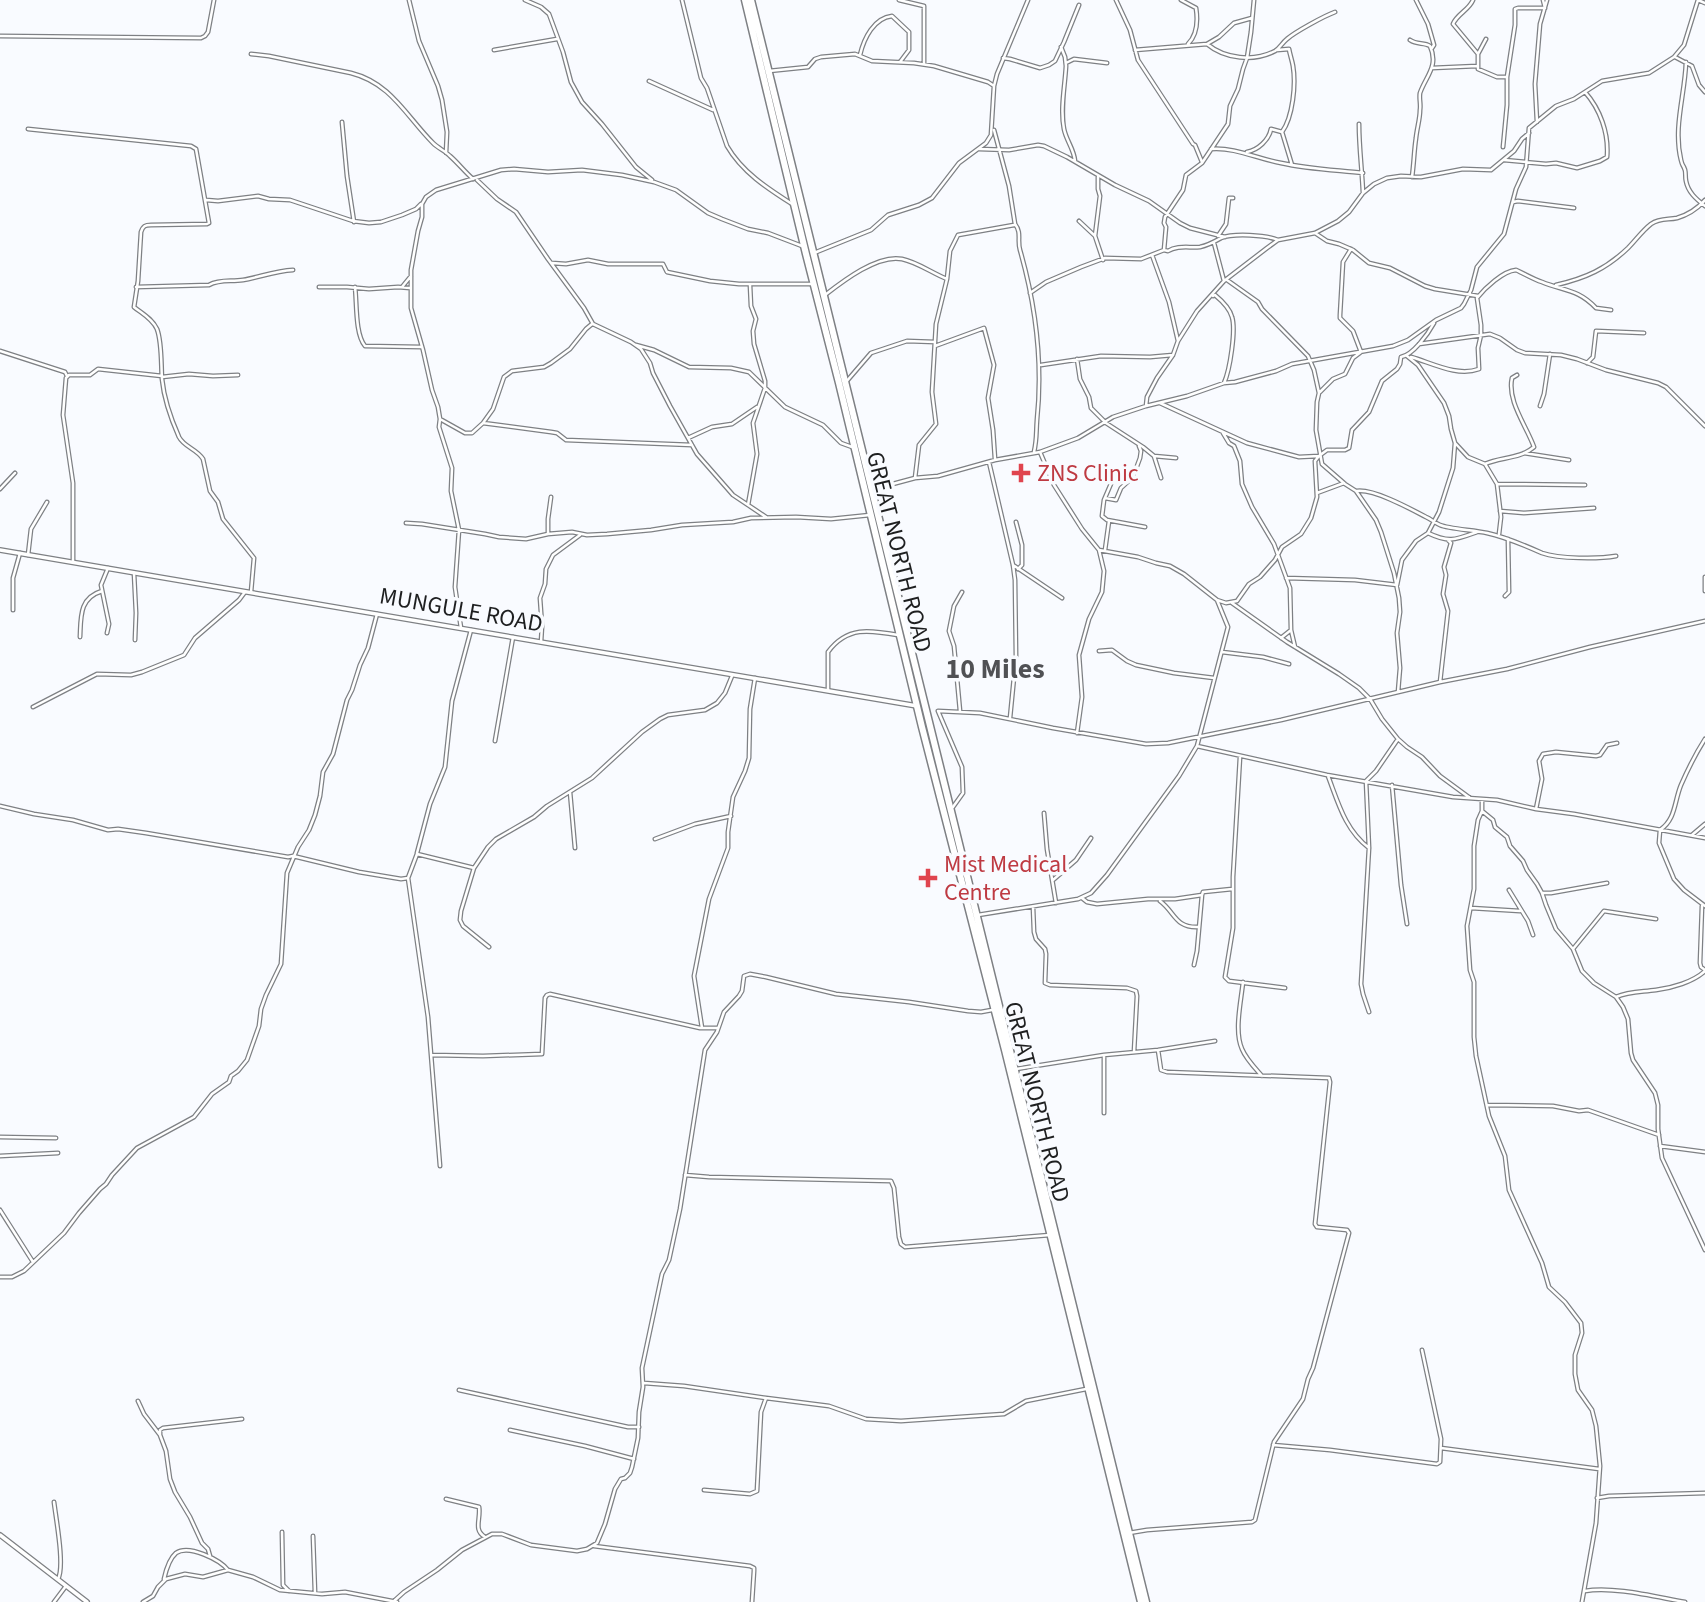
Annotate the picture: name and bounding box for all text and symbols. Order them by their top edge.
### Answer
street label: GREAT NORTH ROAD [857,448,941,656]
place label: ZNS Clinic [1037,456,1139,491]
marker: ZNS Clinic [1011,463,1031,483]
street label: MUNGULE ROAD [377,578,545,642]
district label: 10 Miles [945,649,1045,689]
place label: Mist Medical Centre [944,847,1067,910]
marker: Mist Medical Centre [918,868,938,888]
street label: GREAT NORTH ROAD [995,998,1079,1206]

